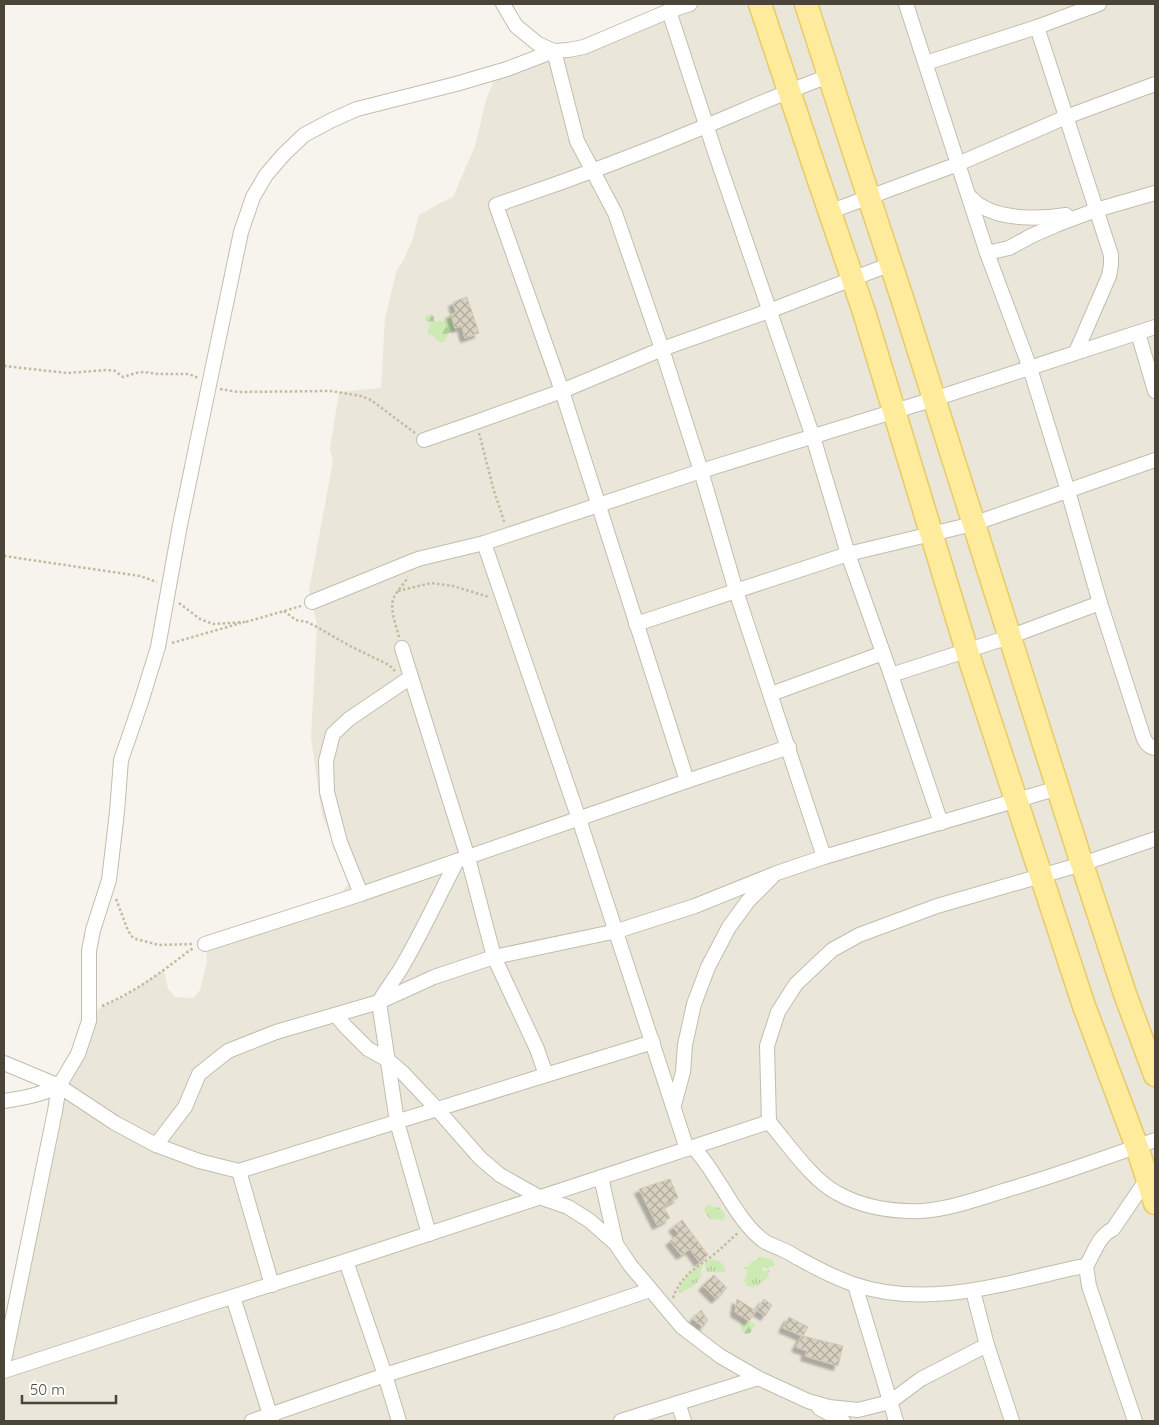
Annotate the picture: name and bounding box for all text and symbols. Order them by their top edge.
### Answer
scale bar [22,1372,116,1404]
text: 50 m [30,1380,65,1399]

